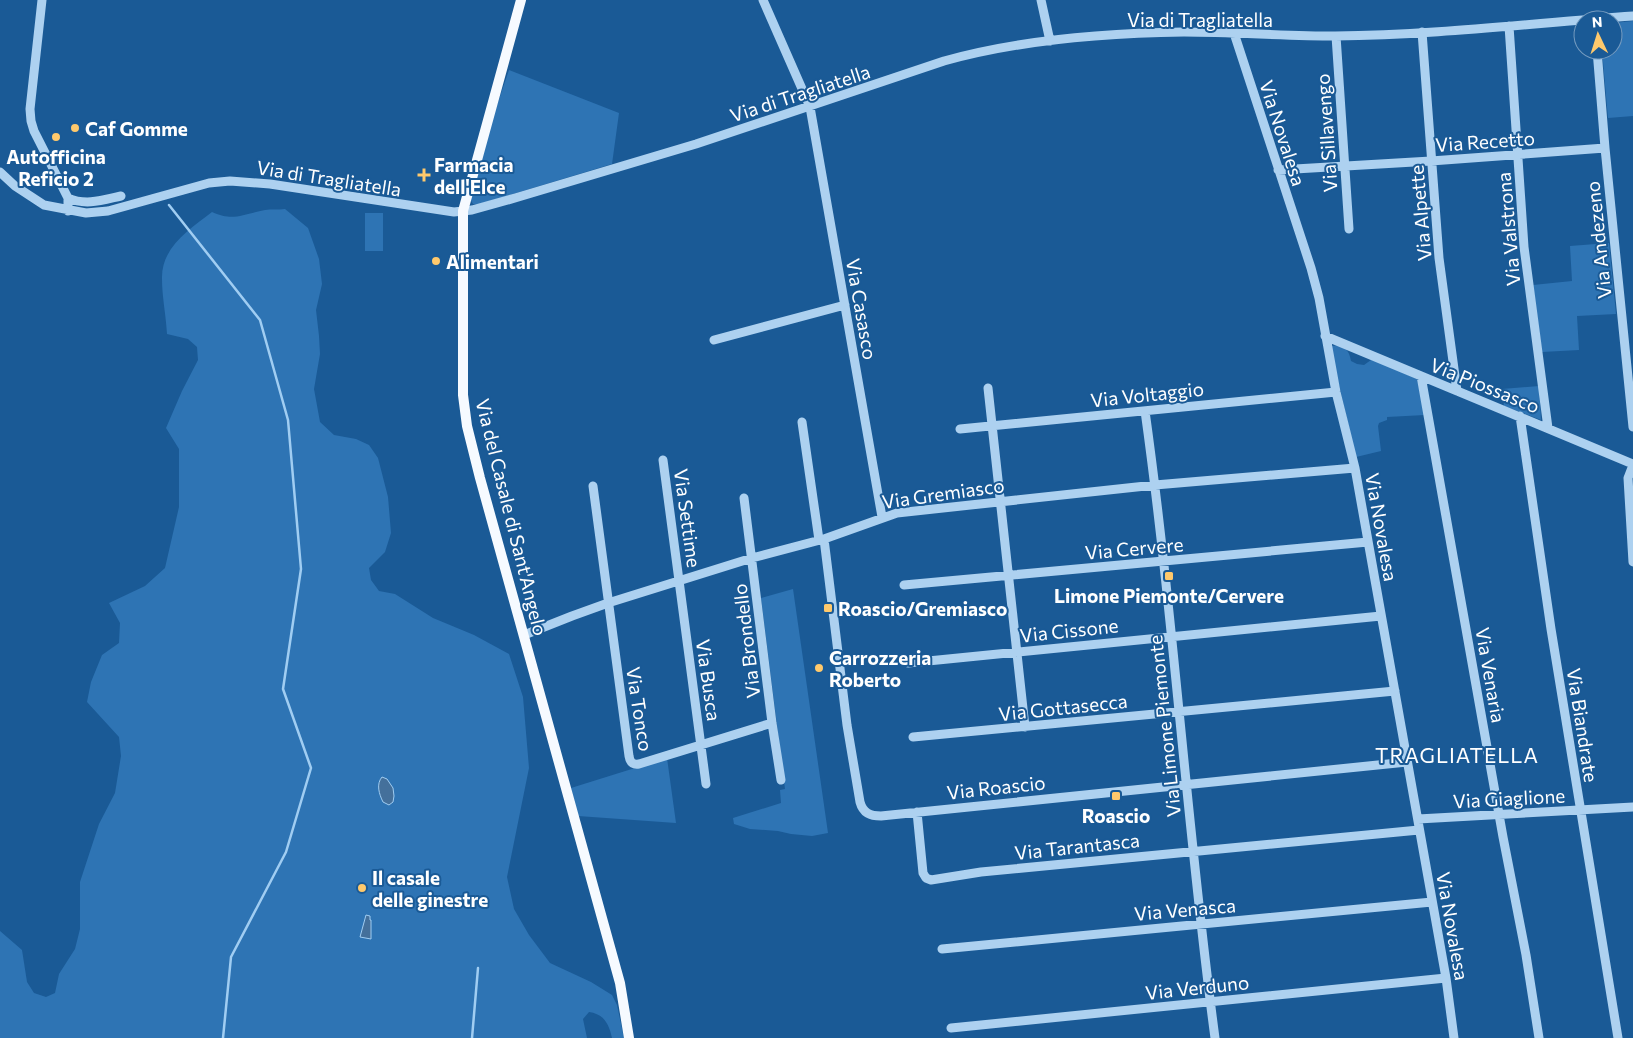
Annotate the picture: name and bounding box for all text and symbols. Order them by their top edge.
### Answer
street label: Via di Tragliatella [1127,8,1273,31]
north arrow [1573,10,1623,60]
text: N [1591,13,1603,30]
street label: Via di Tragliatella [727,59,873,127]
street label: Via Sillavengo [1310,73,1342,193]
street label: Via Novalesa [1255,77,1311,189]
place label: Caf Gomme [85,117,188,140]
marker: Caf Gomme [69,122,81,134]
street label: Via Recetto [1434,126,1536,156]
marker: Autofficina Reficio 2 [50,131,62,143]
place label: Autofficina Reficio 2 [6,145,106,190]
place label: Farmacia dell'Elce [434,153,514,198]
street label: Via di Tragliatella [255,155,403,201]
street label: Via Alpette [1404,164,1436,262]
marker: Farmacia dell'Elce [418,169,430,181]
street label: Via Valstrona [1492,171,1524,287]
street label: Via Andezeno [1580,180,1616,300]
place label: Alimentari [446,250,539,273]
marker: Alimentari [430,255,442,267]
street label: Via Casasco [842,257,882,361]
street label: Via Piossasco [1427,353,1543,417]
street label: Via Voltaggio [1089,377,1205,411]
street label: Via del Casale di Sant'Angelo [471,396,553,638]
street label: Via Settime [670,467,706,569]
street label: Via Novalesa [1361,471,1403,583]
street label: Via Gremiasco [880,473,1006,513]
street label: Via Cervere [1084,532,1184,564]
marker: Limone Piemonte/Cervere [1163,570,1175,582]
street label: Via Brondello [728,582,764,700]
place label: Limone Piemonte/Cervere [1054,584,1284,607]
place label: Roascio/Gremiasco [838,597,1007,620]
marker: Roascio/Gremiasco [822,602,834,614]
street label: Via Cissone [1019,613,1119,647]
street label: Via Venaria [1471,625,1511,725]
street label: Via Limone Piemonte [1143,634,1185,818]
street label: Via Busca [692,638,726,722]
place label: Carrozzeria Roberto [829,646,931,691]
marker: Carrozzeria Roberto [813,662,825,674]
street label: Via Tonco [622,665,658,753]
street label: Via Biandrate [1563,666,1603,784]
street label: Via Gottasecca [997,689,1129,725]
district label: TRAGLIATELLA [1375,742,1539,767]
street label: Via Roascio [945,770,1047,804]
street label: Via Giaglione [1452,784,1566,812]
marker: Roascio [1110,790,1122,802]
place label: Roascio [1082,804,1150,827]
street label: Via Tarantasca [1013,828,1141,864]
place label: Il casale delle ginestre [372,866,488,911]
street label: Via Novalesa [1432,870,1474,982]
marker: Il casale delle ginestre [356,882,368,894]
street label: Via Venasca [1133,893,1237,925]
street label: Via Verduno [1144,970,1250,1004]

